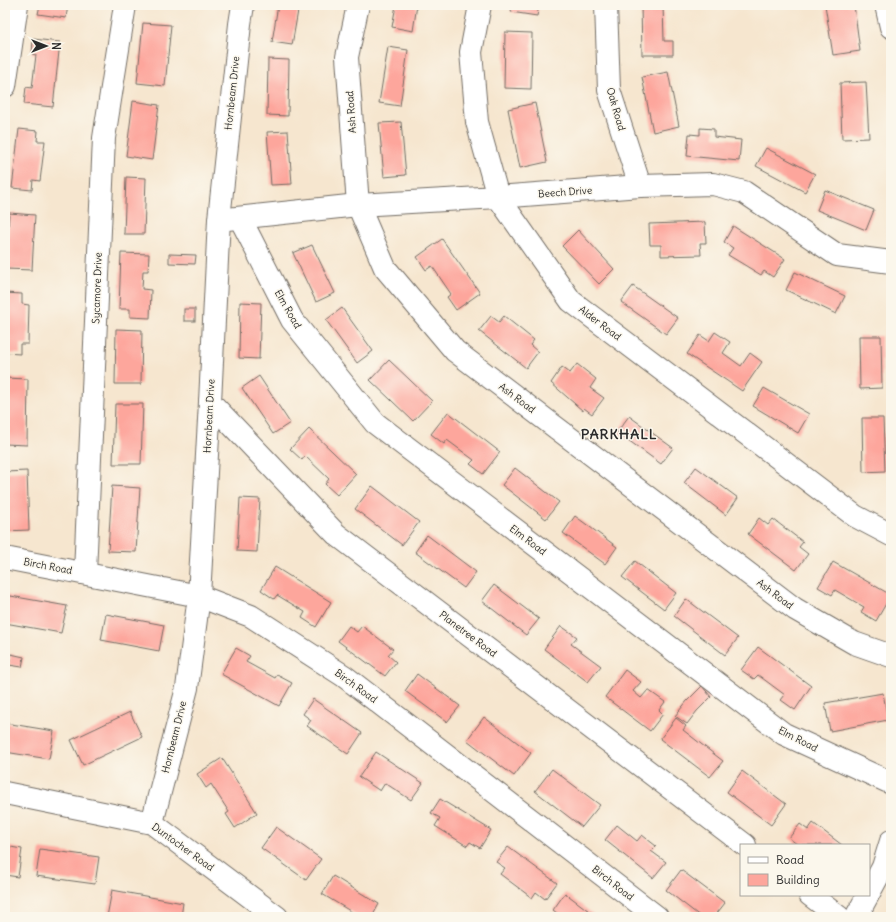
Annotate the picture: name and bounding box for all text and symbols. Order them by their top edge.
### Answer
north arrow [26,26,66,66]
text: N [49,42,63,50]
street label: Hornbeam Drive [222,55,242,131]
street label: Oak Road [604,86,628,132]
street label: Ash Road [343,90,359,134]
street label: Beech Drive [537,184,593,200]
street label: Sycamore Drive [89,252,105,324]
street label: Elm Road [272,287,304,331]
street label: Alder Road [576,303,624,343]
street label: Hornbeam Drive [201,379,217,453]
street label: Ash Road [496,380,538,416]
district label: PARKHALL [581,425,657,443]
street label: Elm Road [507,522,549,558]
street label: Birch Road [22,555,74,577]
street label: Ash Road [754,576,796,612]
street label: Planetree Road [437,608,500,660]
street label: Birch Road [332,666,380,706]
street label: Hornbeam Drive [159,699,189,775]
street label: Elm Road [776,724,820,755]
street label: Duntocher Road [149,820,217,874]
legend [740,844,870,896]
text: Road [776,852,804,867]
street label: Birch Road [590,863,637,903]
text: Building [776,872,820,887]

